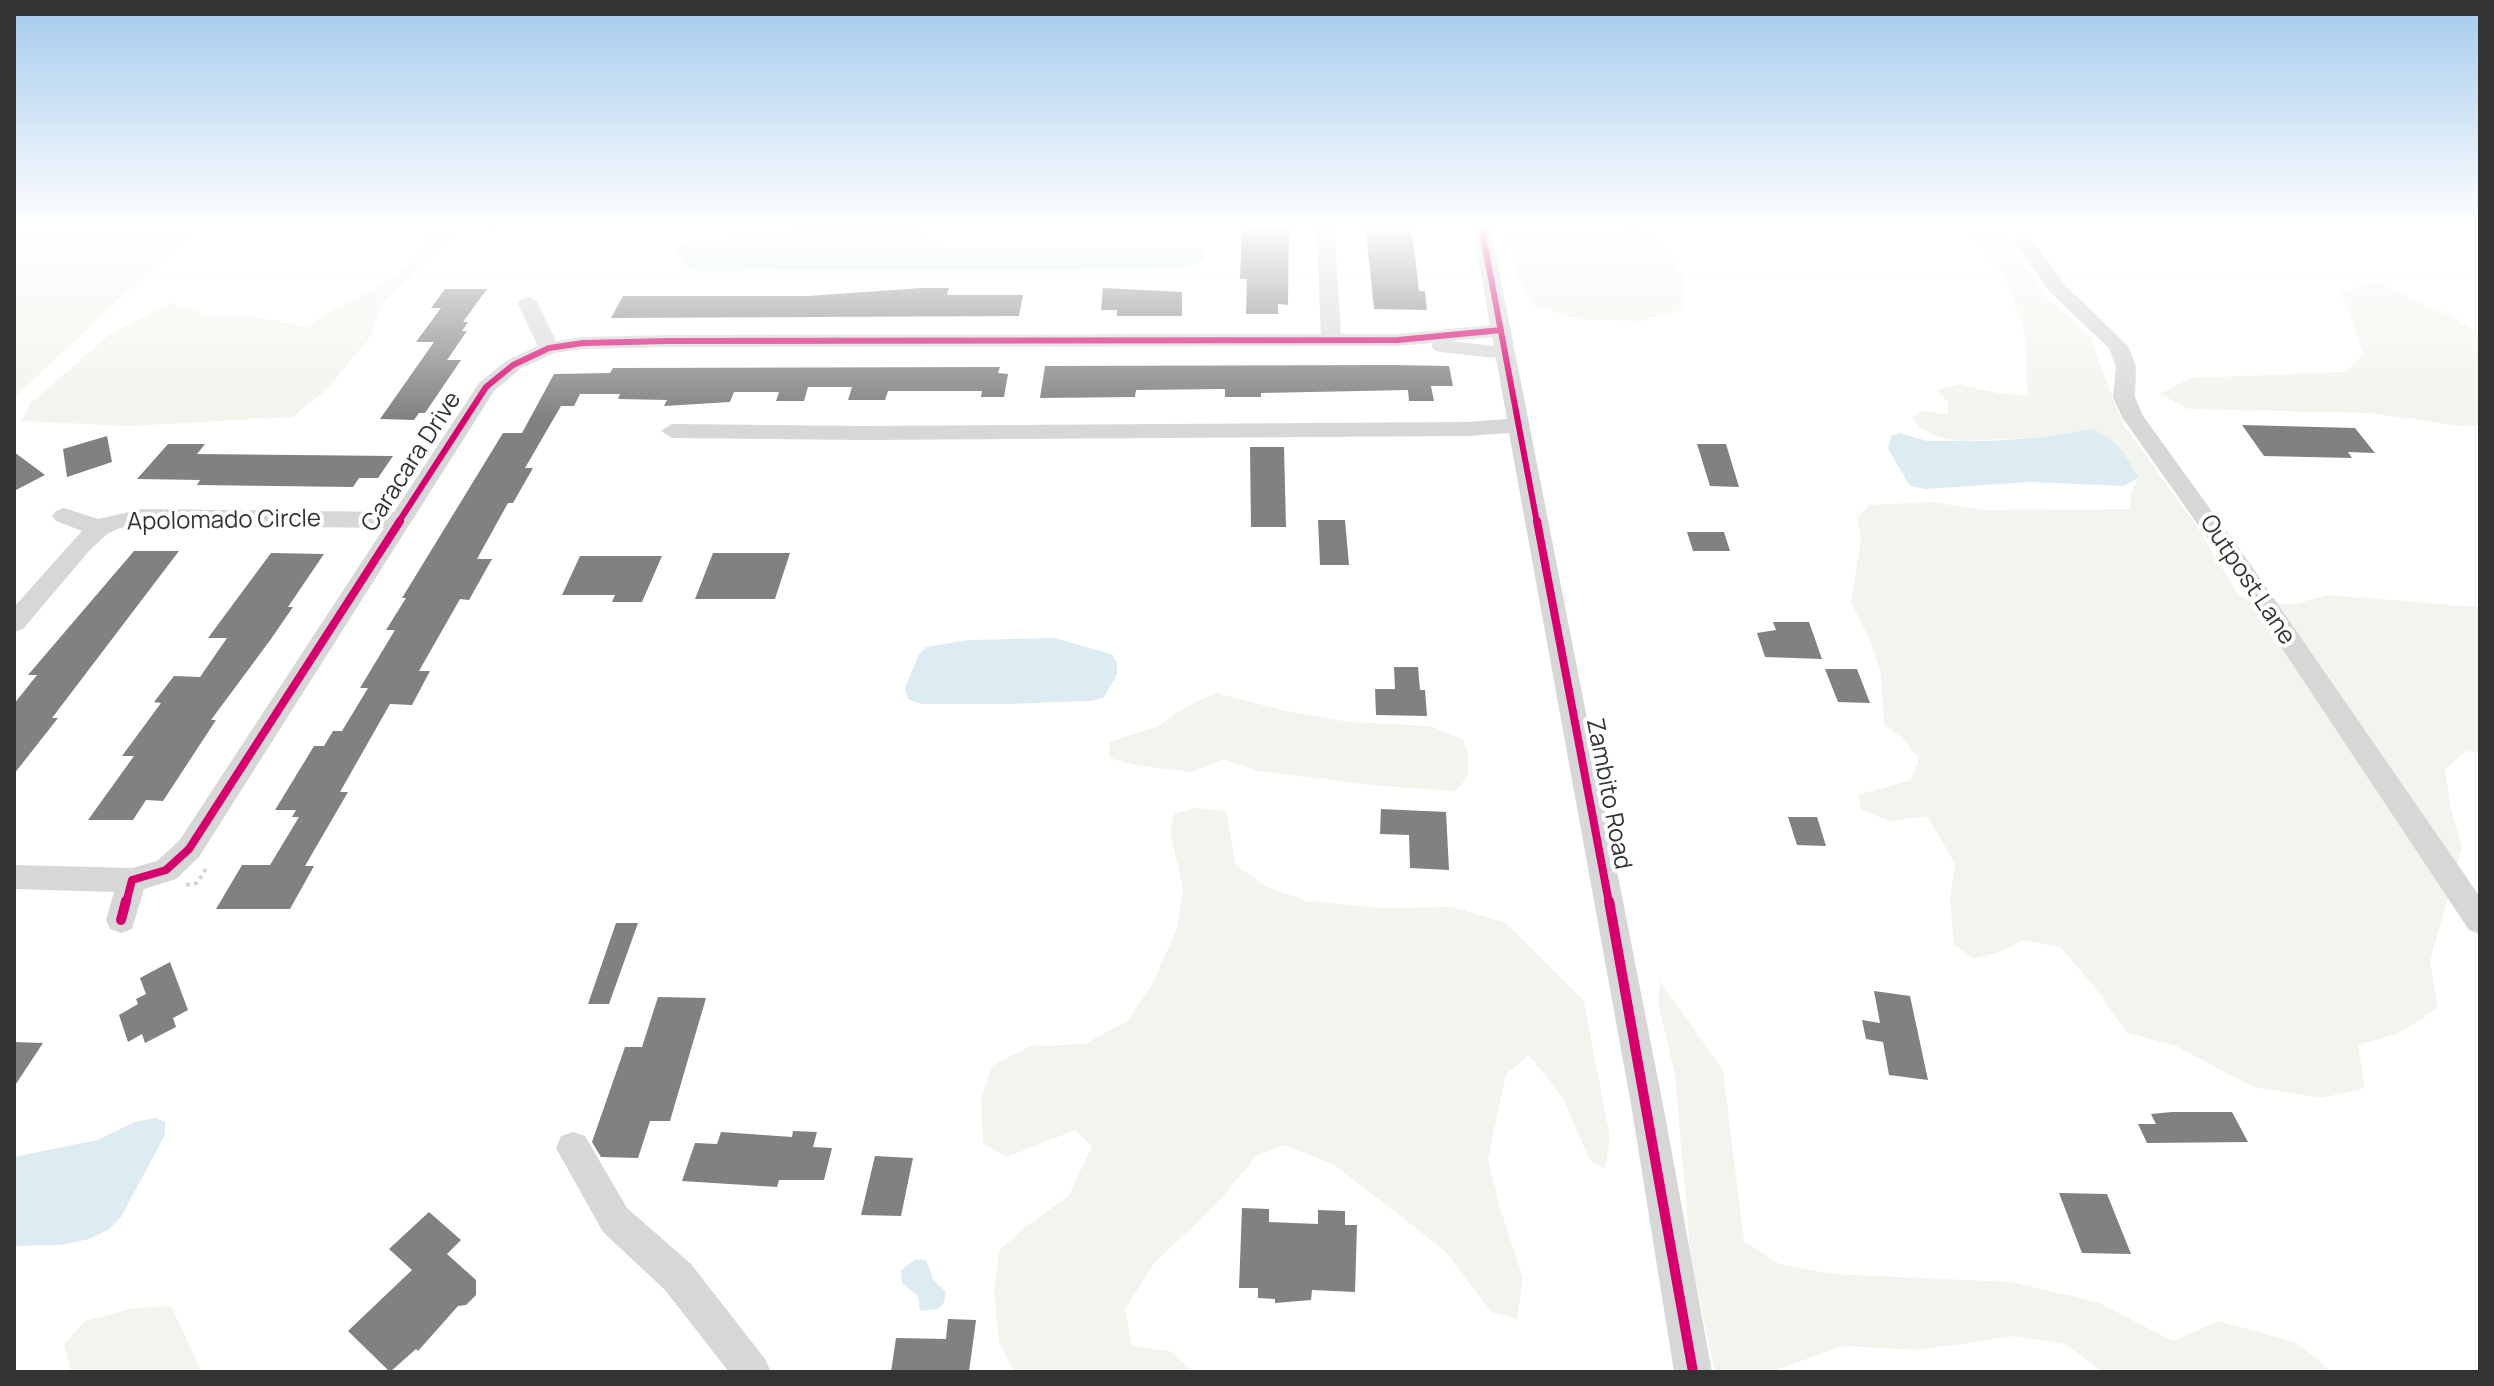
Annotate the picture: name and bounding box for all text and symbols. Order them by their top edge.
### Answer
street label: Caracara Drive [356,387,468,537]
street label: Apolomado Circle [127,505,321,537]
street label: Outpost Lane [2193,510,2301,650]
street label: Zambito Road [1579,716,1637,872]

